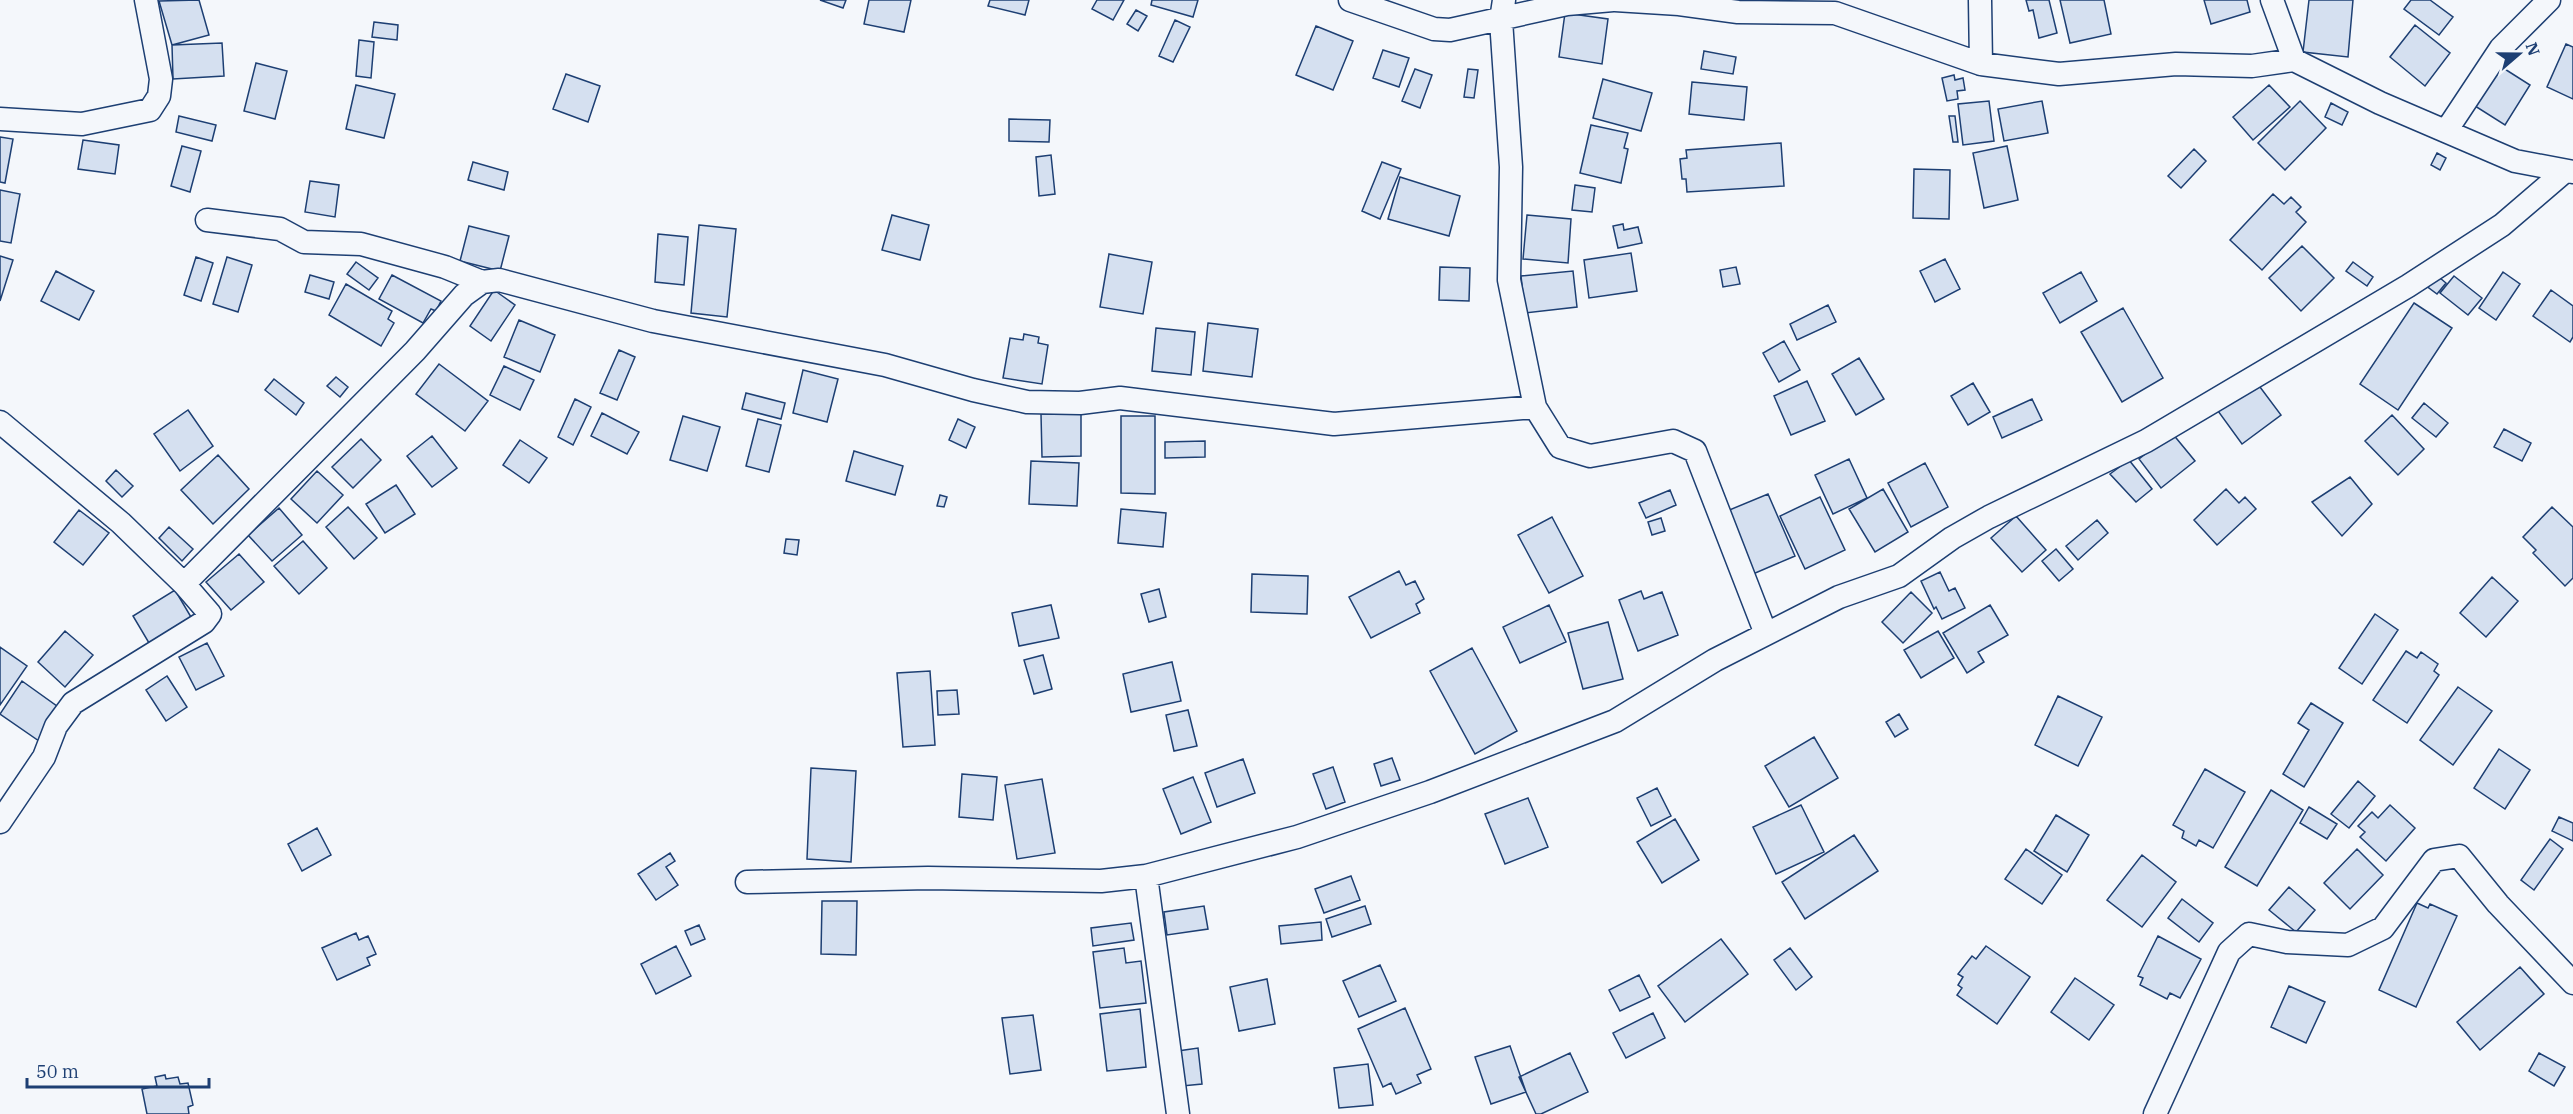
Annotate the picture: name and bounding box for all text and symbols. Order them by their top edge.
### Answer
north arrow [2489,24,2549,84]
text: N [2522,40,2545,58]
scale bar [27,1051,208,1089]
text: 50 m [36,1060,79,1083]

